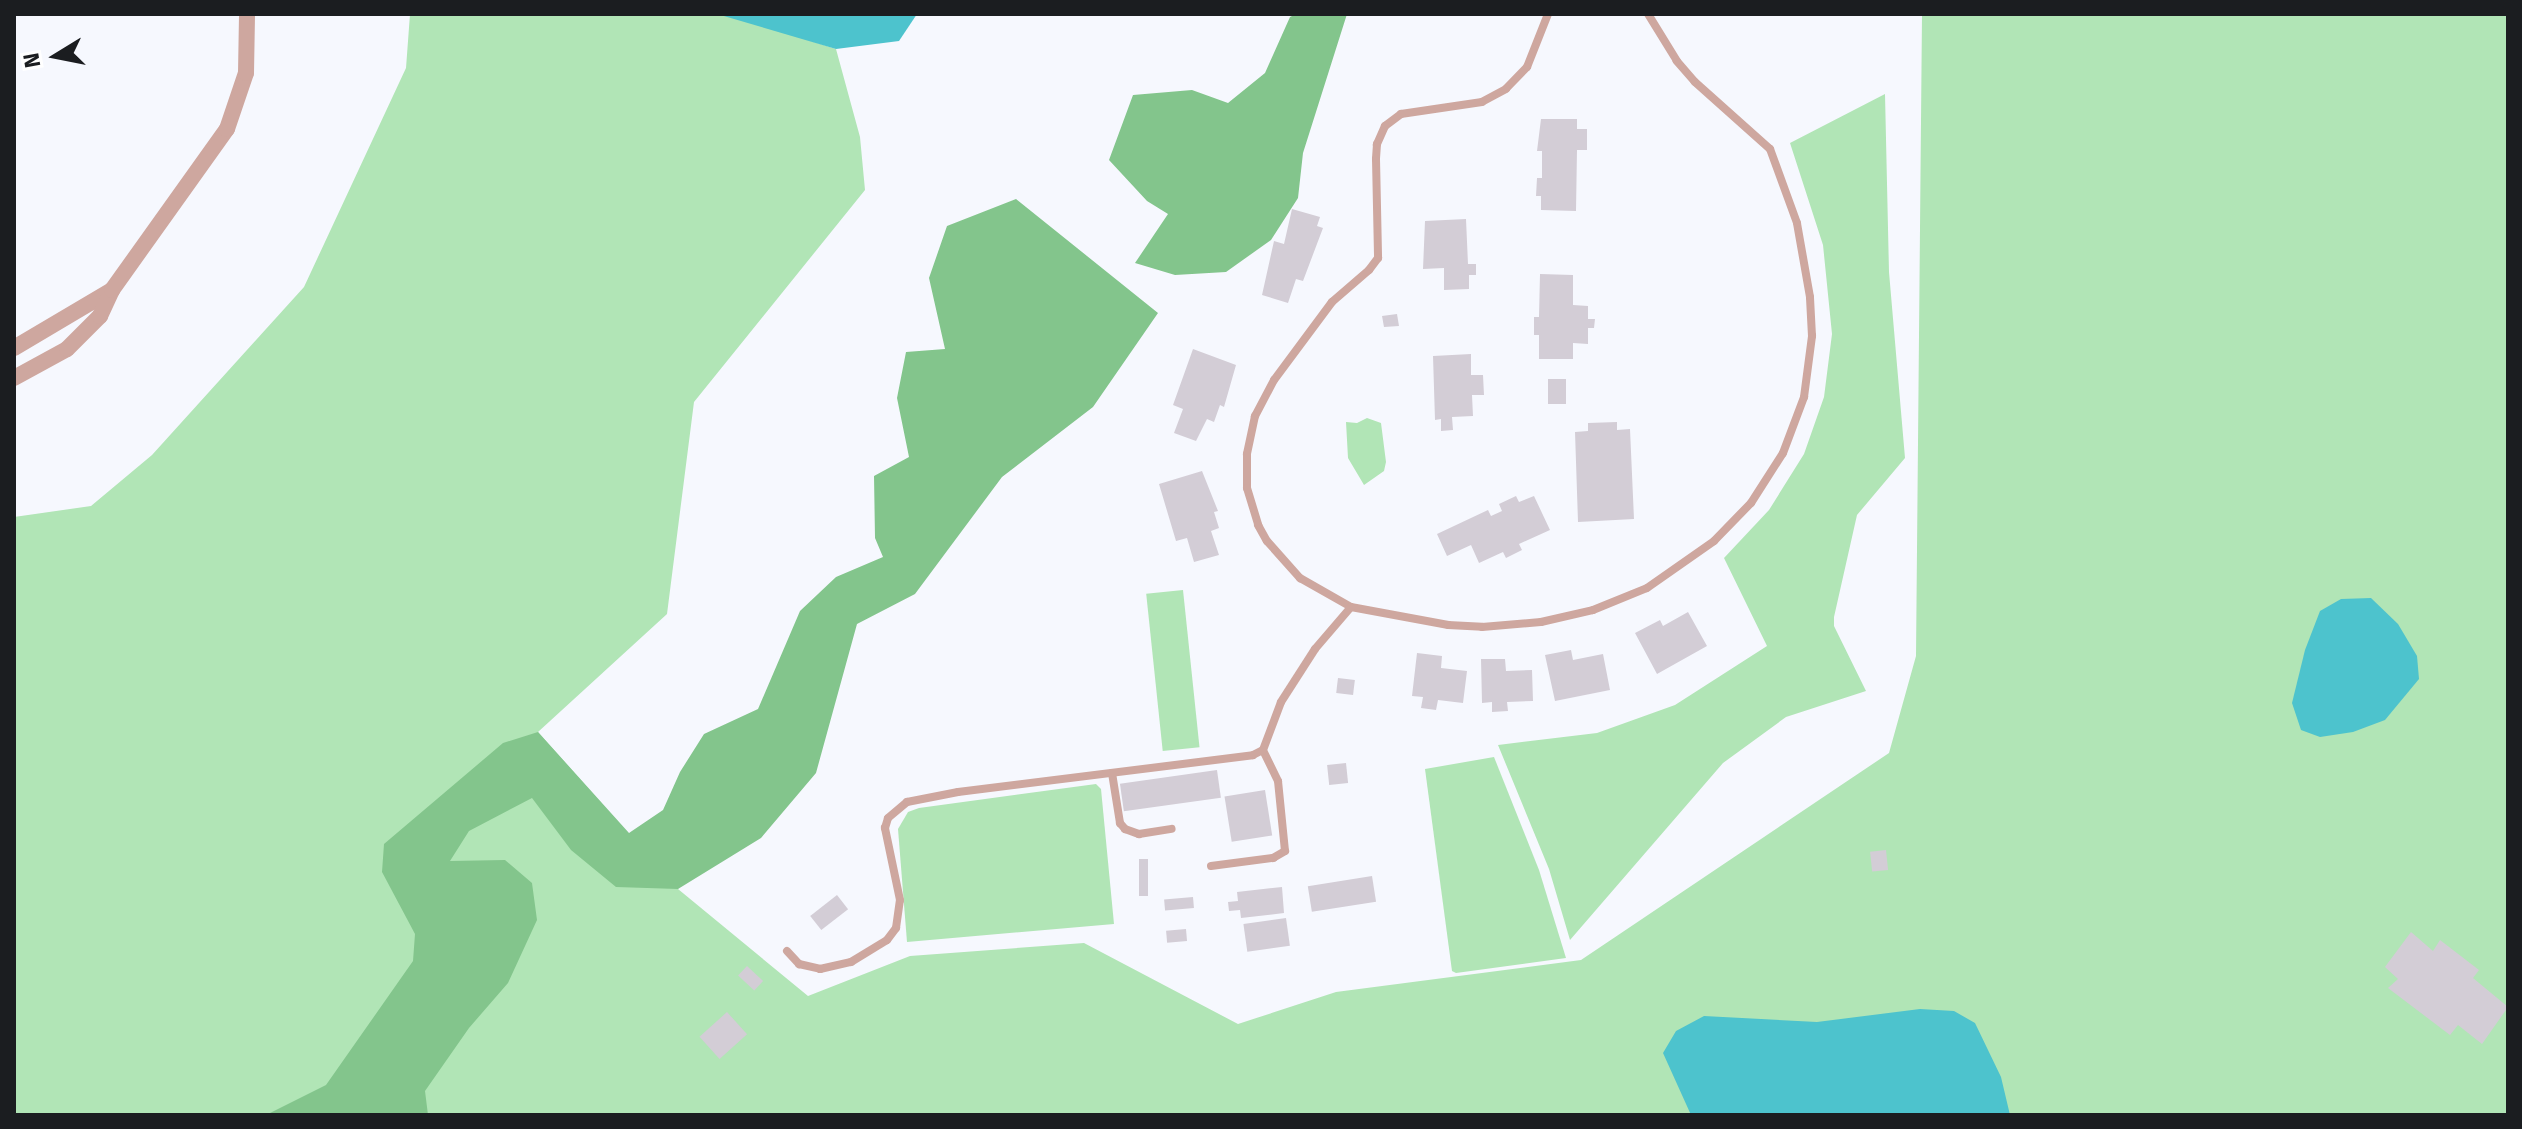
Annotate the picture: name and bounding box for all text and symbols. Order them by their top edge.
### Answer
north arrow [16,16,96,96]
text: N [17,51,46,70]

